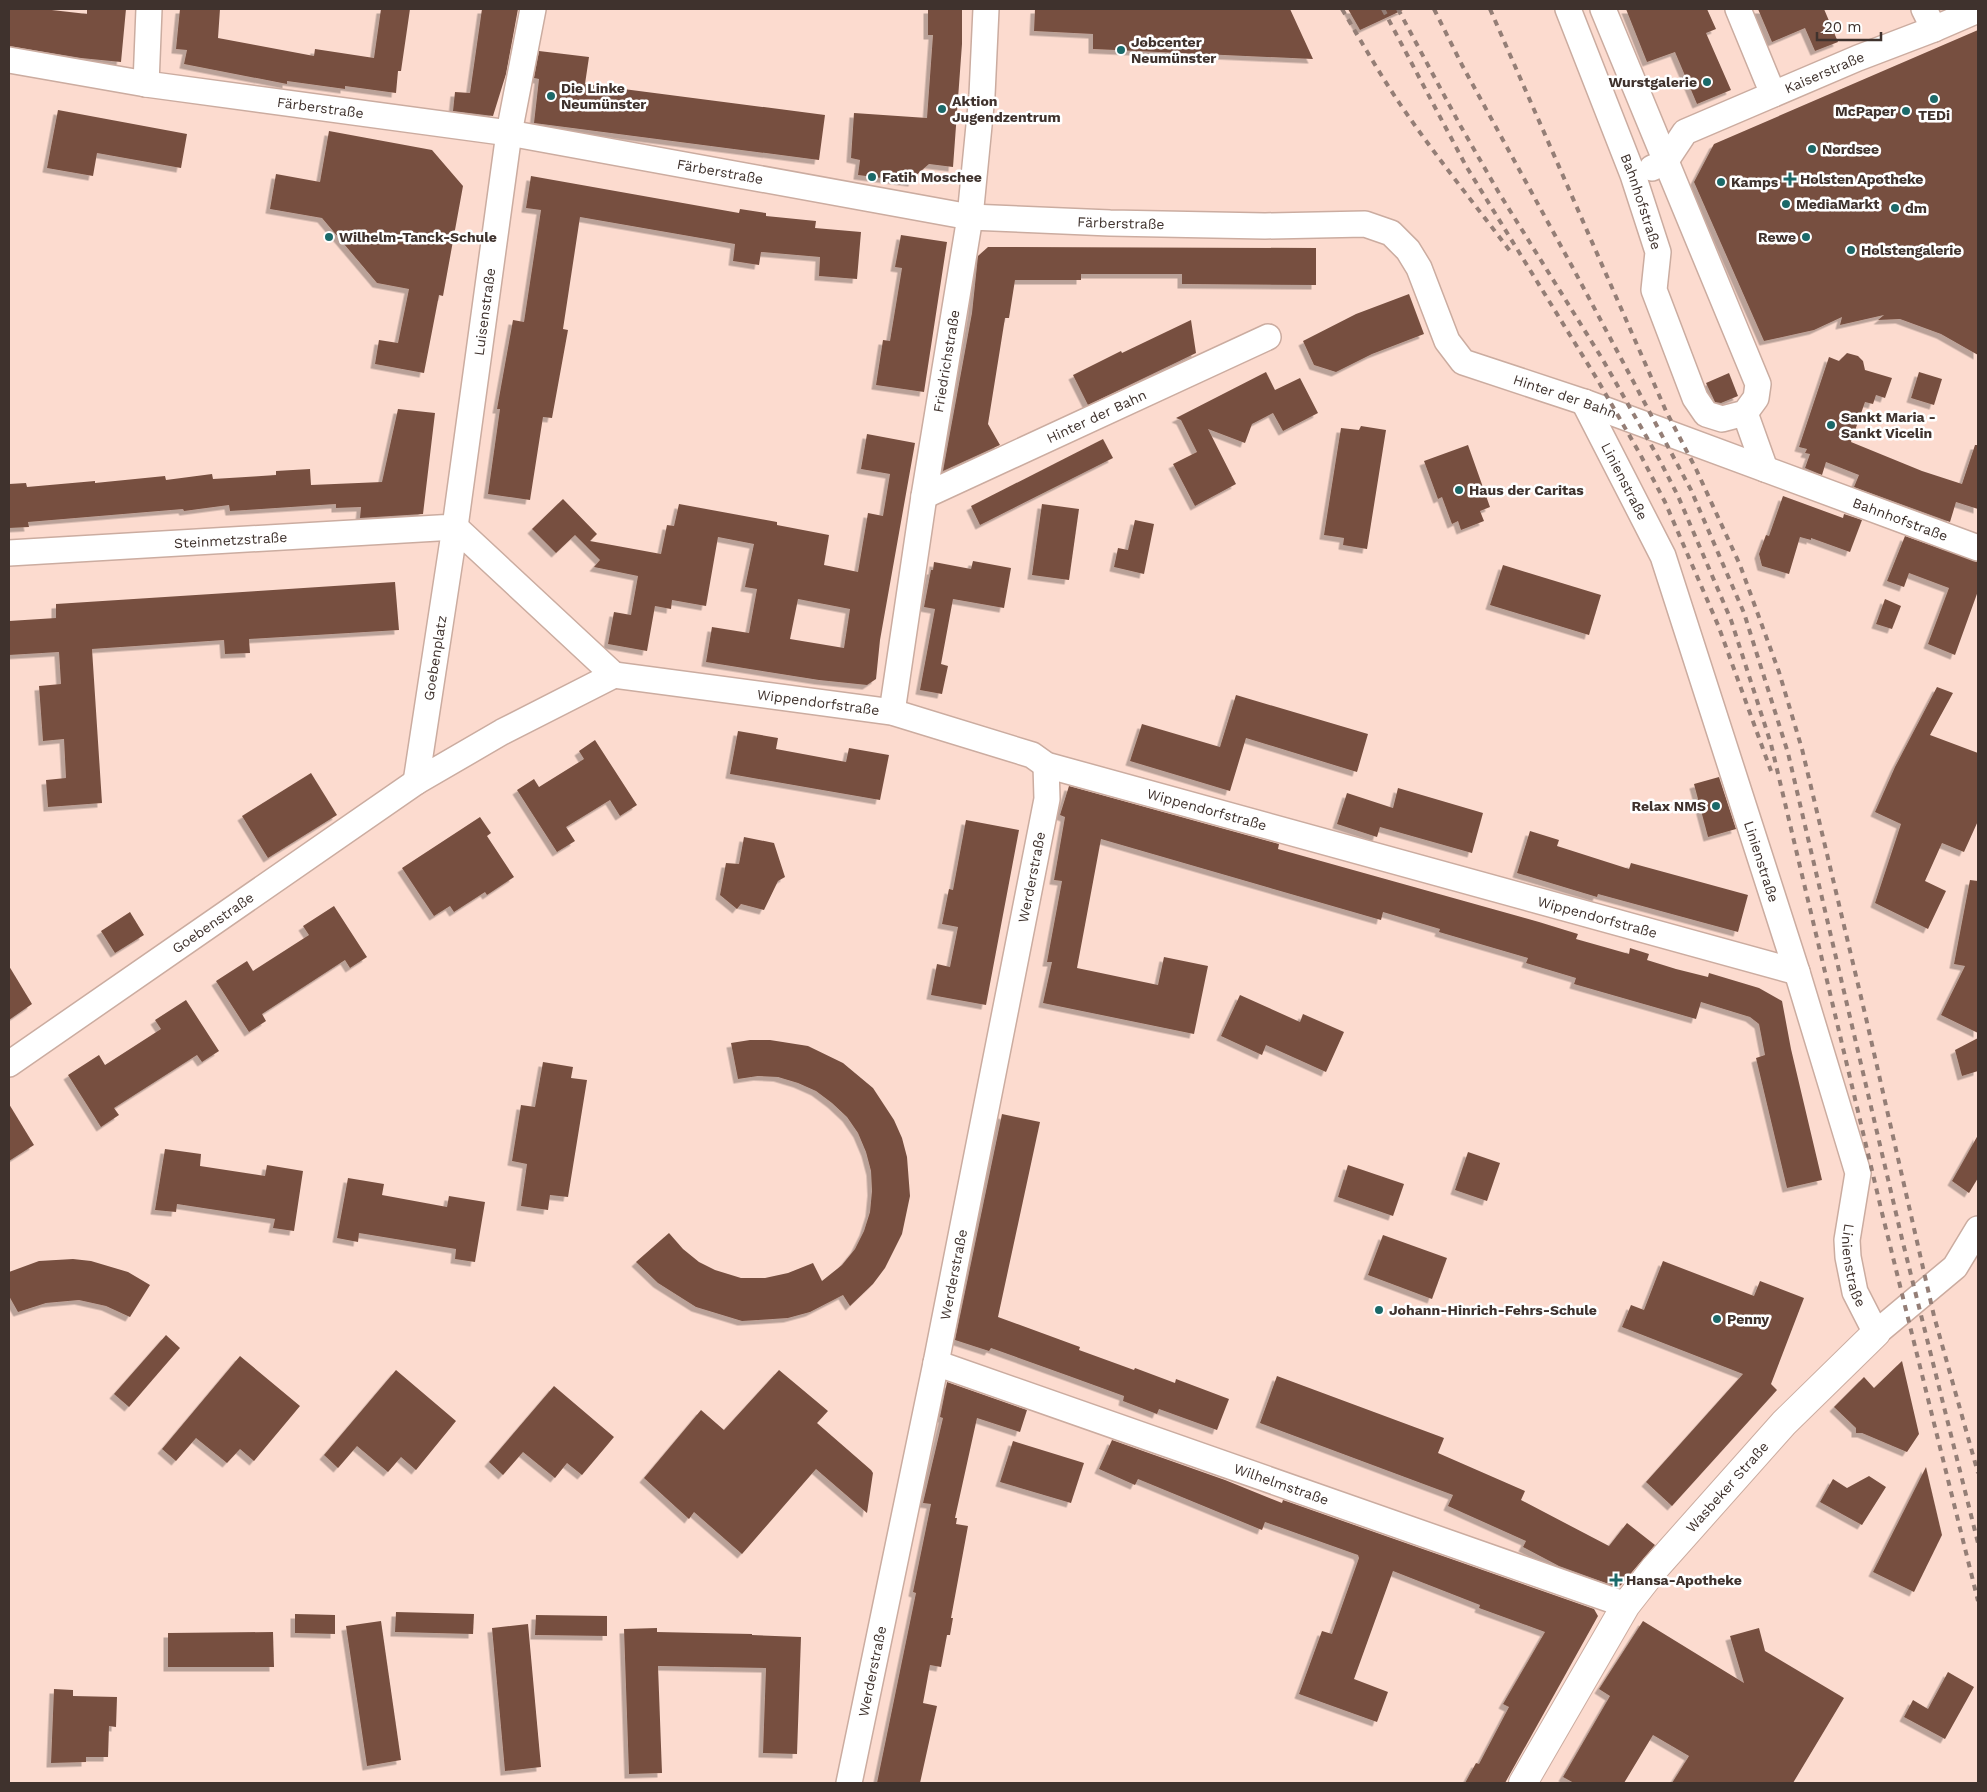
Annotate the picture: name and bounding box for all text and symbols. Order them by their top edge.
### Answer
scale bar [1817,10,1881,42]
text: 20 m [1824,18,1862,36]
place label: Jobcenter Neumünster [1131,34,1216,66]
marker: Jobcenter Neumünster [1115,44,1127,56]
street label: Kaiserstraße [1782,48,1866,96]
place label: Wurstgalerie [1608,74,1697,90]
marker: Wurstgalerie [1701,76,1713,88]
place label: Die Linke Neumünster [561,80,646,112]
marker: Die Linke Neumünster [545,90,557,102]
place label: Aktion Jugendzentrum [952,93,1061,125]
marker: TEDi [1928,93,1940,105]
street label: Färberstraße [276,94,365,121]
marker: Aktion Jugendzentrum [936,103,948,115]
place label: McPaper [1835,103,1896,119]
marker: McPaper [1900,105,1912,117]
place label: TEDi [1918,107,1950,123]
place label: Nordsee [1822,141,1879,157]
marker: Nordsee [1806,143,1818,155]
street label: Bahnhofstraße [1617,151,1665,252]
street label: Färberstraße [676,156,764,187]
place label: Fatih Moschee [882,169,982,185]
marker: Fatih Moschee [866,171,878,183]
place label: Holsten Apotheke [1800,171,1923,187]
marker: Holsten Apotheke [1784,173,1796,185]
place label: Kamps [1731,174,1779,190]
marker: Kamps [1715,176,1727,188]
place label: MediaMarkt [1796,196,1879,212]
marker: MediaMarkt [1780,198,1792,210]
place label: dm [1905,200,1927,216]
marker: dm [1889,202,1901,214]
street label: Färberstraße [1077,214,1165,232]
place label: Wilhelm-Tanck-Schule [339,229,497,245]
place label: Rewe [1758,229,1796,245]
marker: Wilhelm-Tanck-Schule [323,231,335,243]
marker: Rewe [1800,231,1812,243]
place label: Holstengalerie [1861,242,1962,258]
marker: Holstengalerie [1845,244,1857,256]
street label: Luisenstraße [471,267,498,357]
street label: Friedrichstraße [930,309,963,414]
street label: Hinter der Bahn [1511,371,1619,421]
street label: Hinter der Bahn [1044,386,1149,446]
place label: Sankt Maria - Sankt Vicelin [1841,409,1936,441]
marker: Sankt Maria - Sankt Vicelin [1825,419,1837,431]
street label: Linienstraße [1598,440,1651,523]
place label: Haus der Caritas [1469,482,1584,498]
marker: Haus der Caritas [1453,484,1465,496]
street label: Bahnhofstraße [1850,494,1950,544]
street label: Steinmetzstraße [174,529,288,551]
street label: Goebenplatz [420,614,450,702]
street label: Wippendorfstraße [756,686,880,718]
street label: Wippendorfstraße [1145,785,1268,833]
place label: Relax NMS [1631,798,1706,814]
marker: Relax NMS [1710,800,1722,812]
street label: Linienstraße [1741,819,1782,904]
street label: Werderstraße [1015,830,1048,924]
street label: Goebenstraße [169,889,257,957]
street label: Wippendorfstraße [1536,893,1659,941]
street label: Linienstraße [1839,1222,1869,1309]
street label: Werderstraße [937,1228,970,1321]
place label: Johann-Hinrich-Fehrs-Schule [1389,1302,1597,1318]
marker: Johann-Hinrich-Fehrs-Schule [1373,1304,1385,1316]
place label: Penny [1727,1311,1769,1327]
marker: Penny [1711,1313,1723,1325]
street label: Wasbeker Straße [1682,1438,1772,1536]
street label: Wilhelmstraße [1232,1460,1331,1508]
place label: Hansa-Apotheke [1626,1572,1742,1588]
marker: Hansa-Apotheke [1610,1574,1622,1586]
street label: Werderstraße [855,1625,889,1718]

